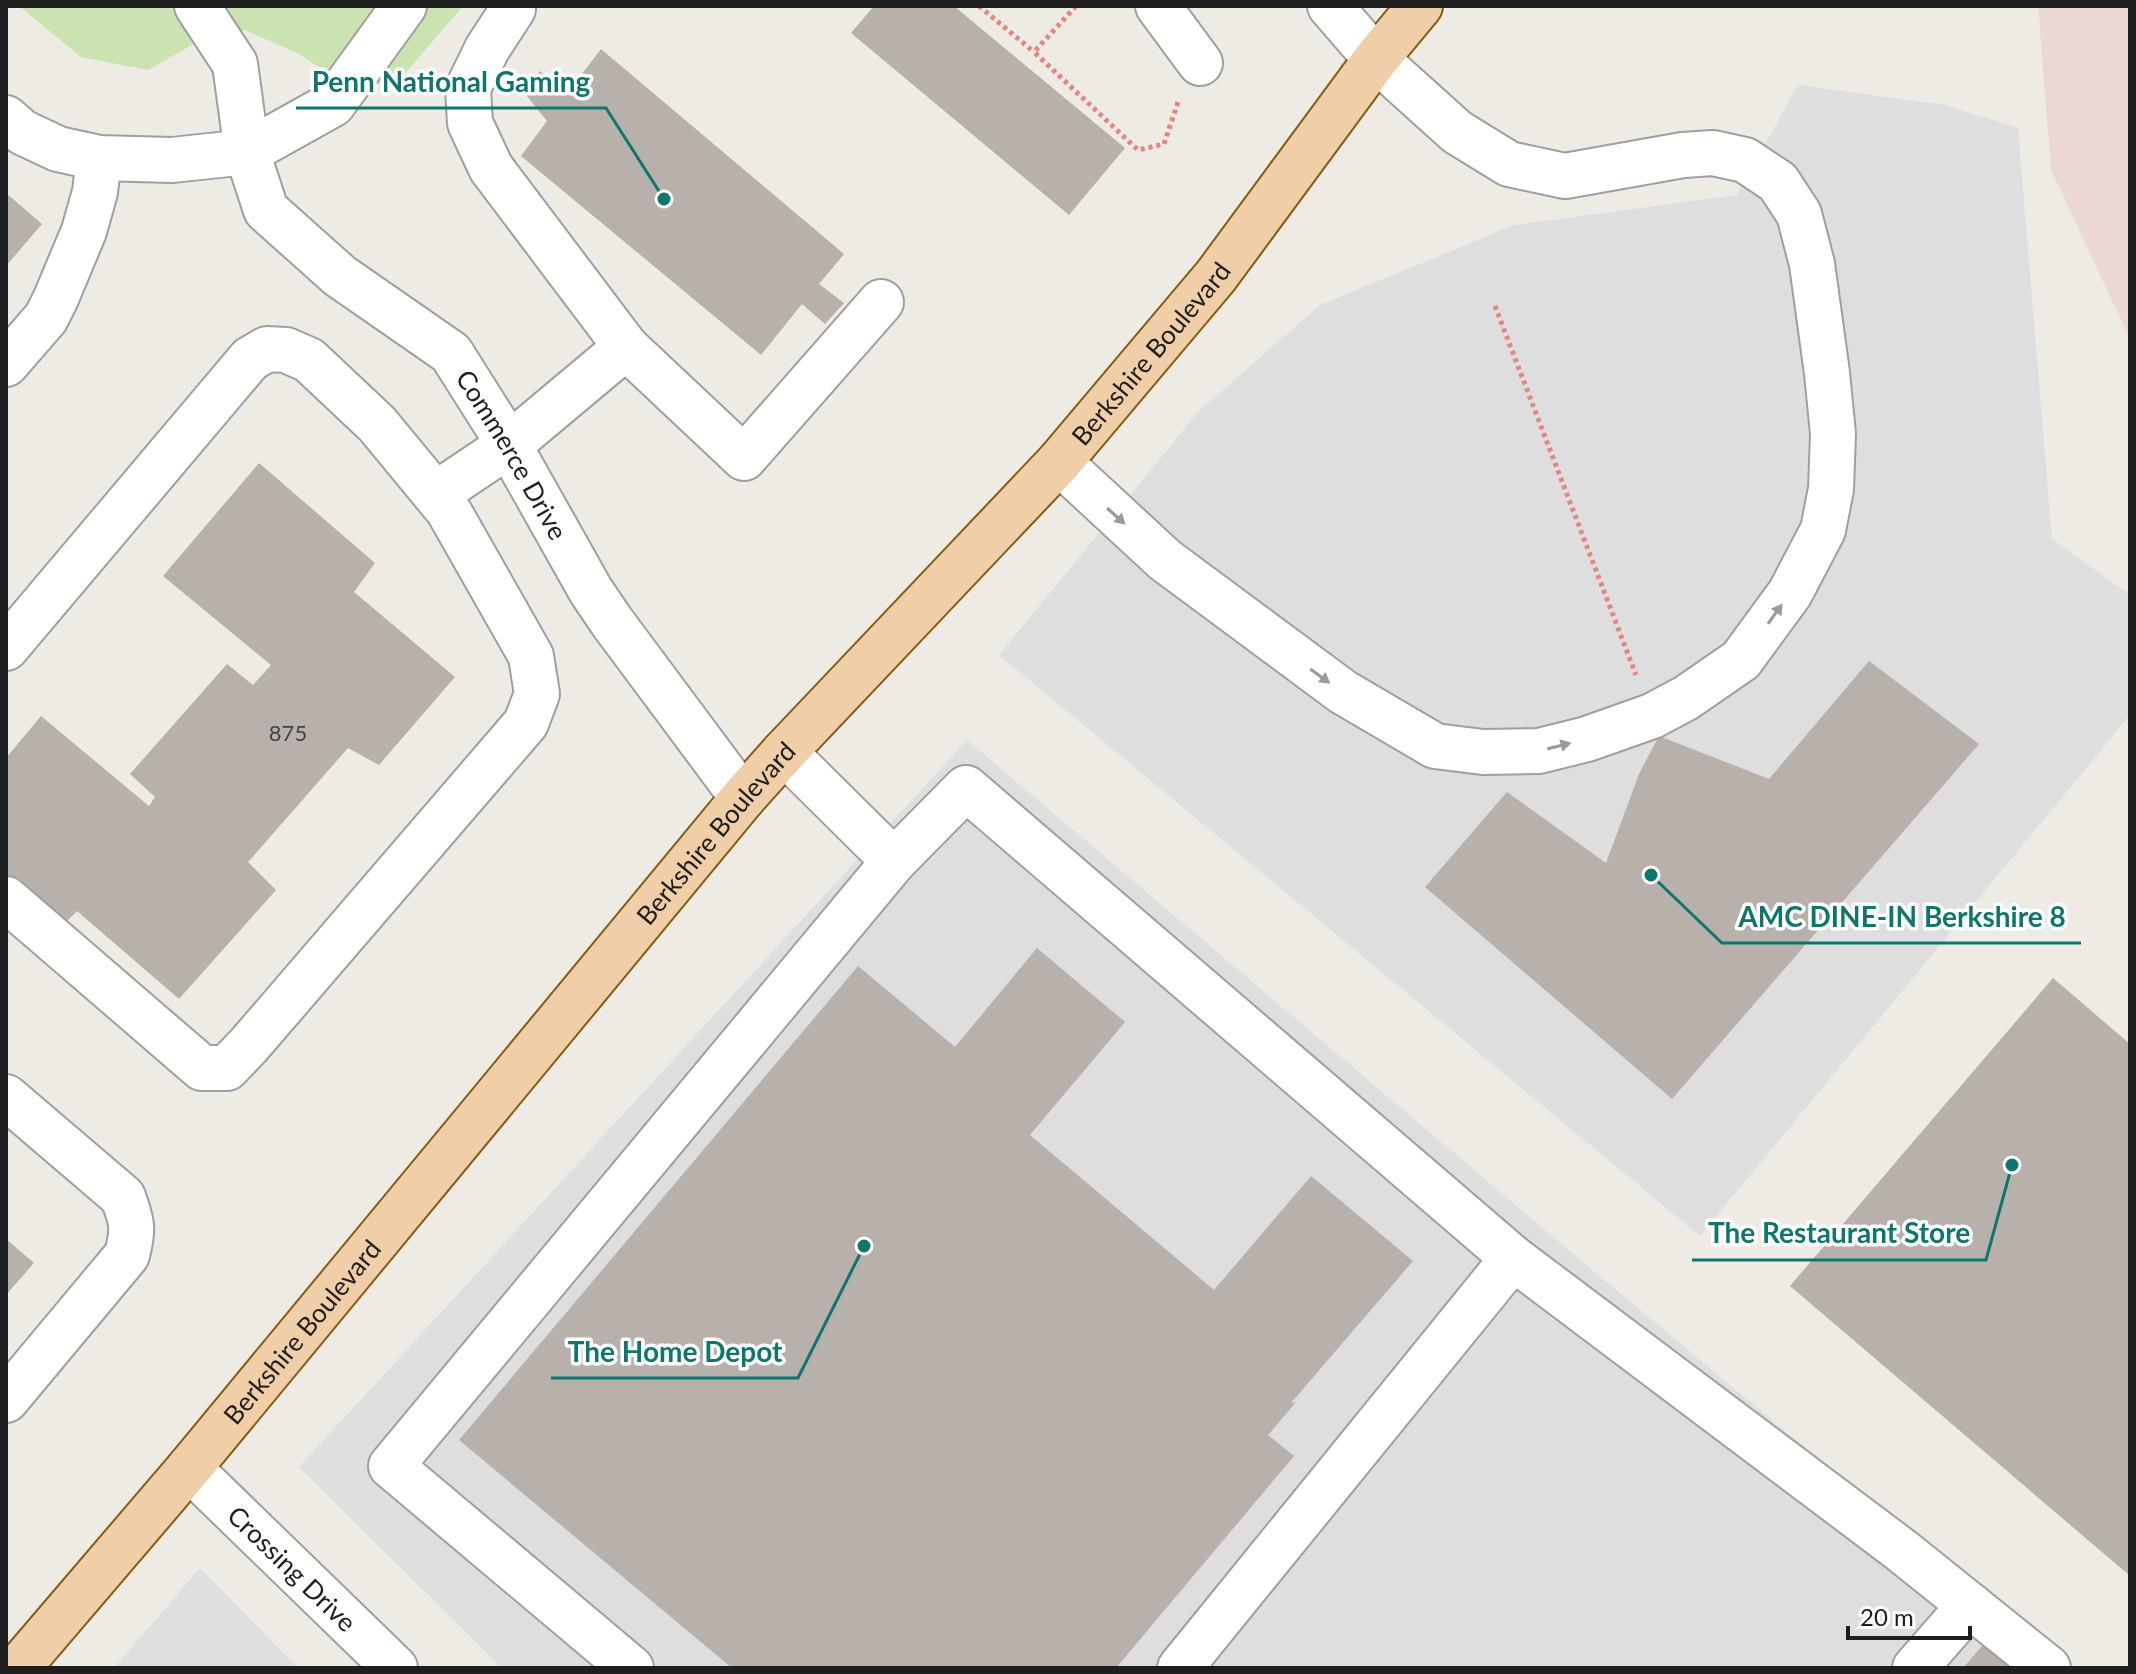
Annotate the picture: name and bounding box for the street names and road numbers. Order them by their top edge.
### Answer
street label: Berkshire Boulevard [1064,256,1237,451]
street label: Commerce Drive [450,364,575,545]
street label: Berkshire Boulevard [629,735,802,931]
street label: Berkshire Boulevard [216,1233,387,1430]
street label: Crossing Drive [221,1499,363,1638]

